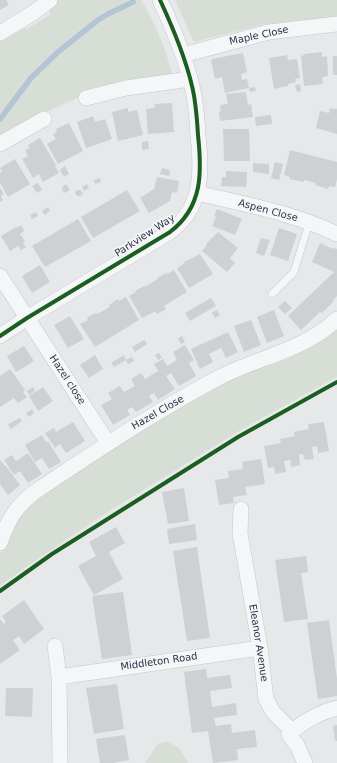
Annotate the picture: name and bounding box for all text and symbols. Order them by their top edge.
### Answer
street label: Maple Close [228,24,290,48]
street label: Aspen Close [237,197,299,225]
street label: Parkview Way [113,212,177,260]
street label: Hazel close [47,353,87,407]
street label: Hazel Close [130,393,186,433]
street label: Eleanor Avenue [246,603,270,683]
street label: Middleton Road [120,651,198,673]

